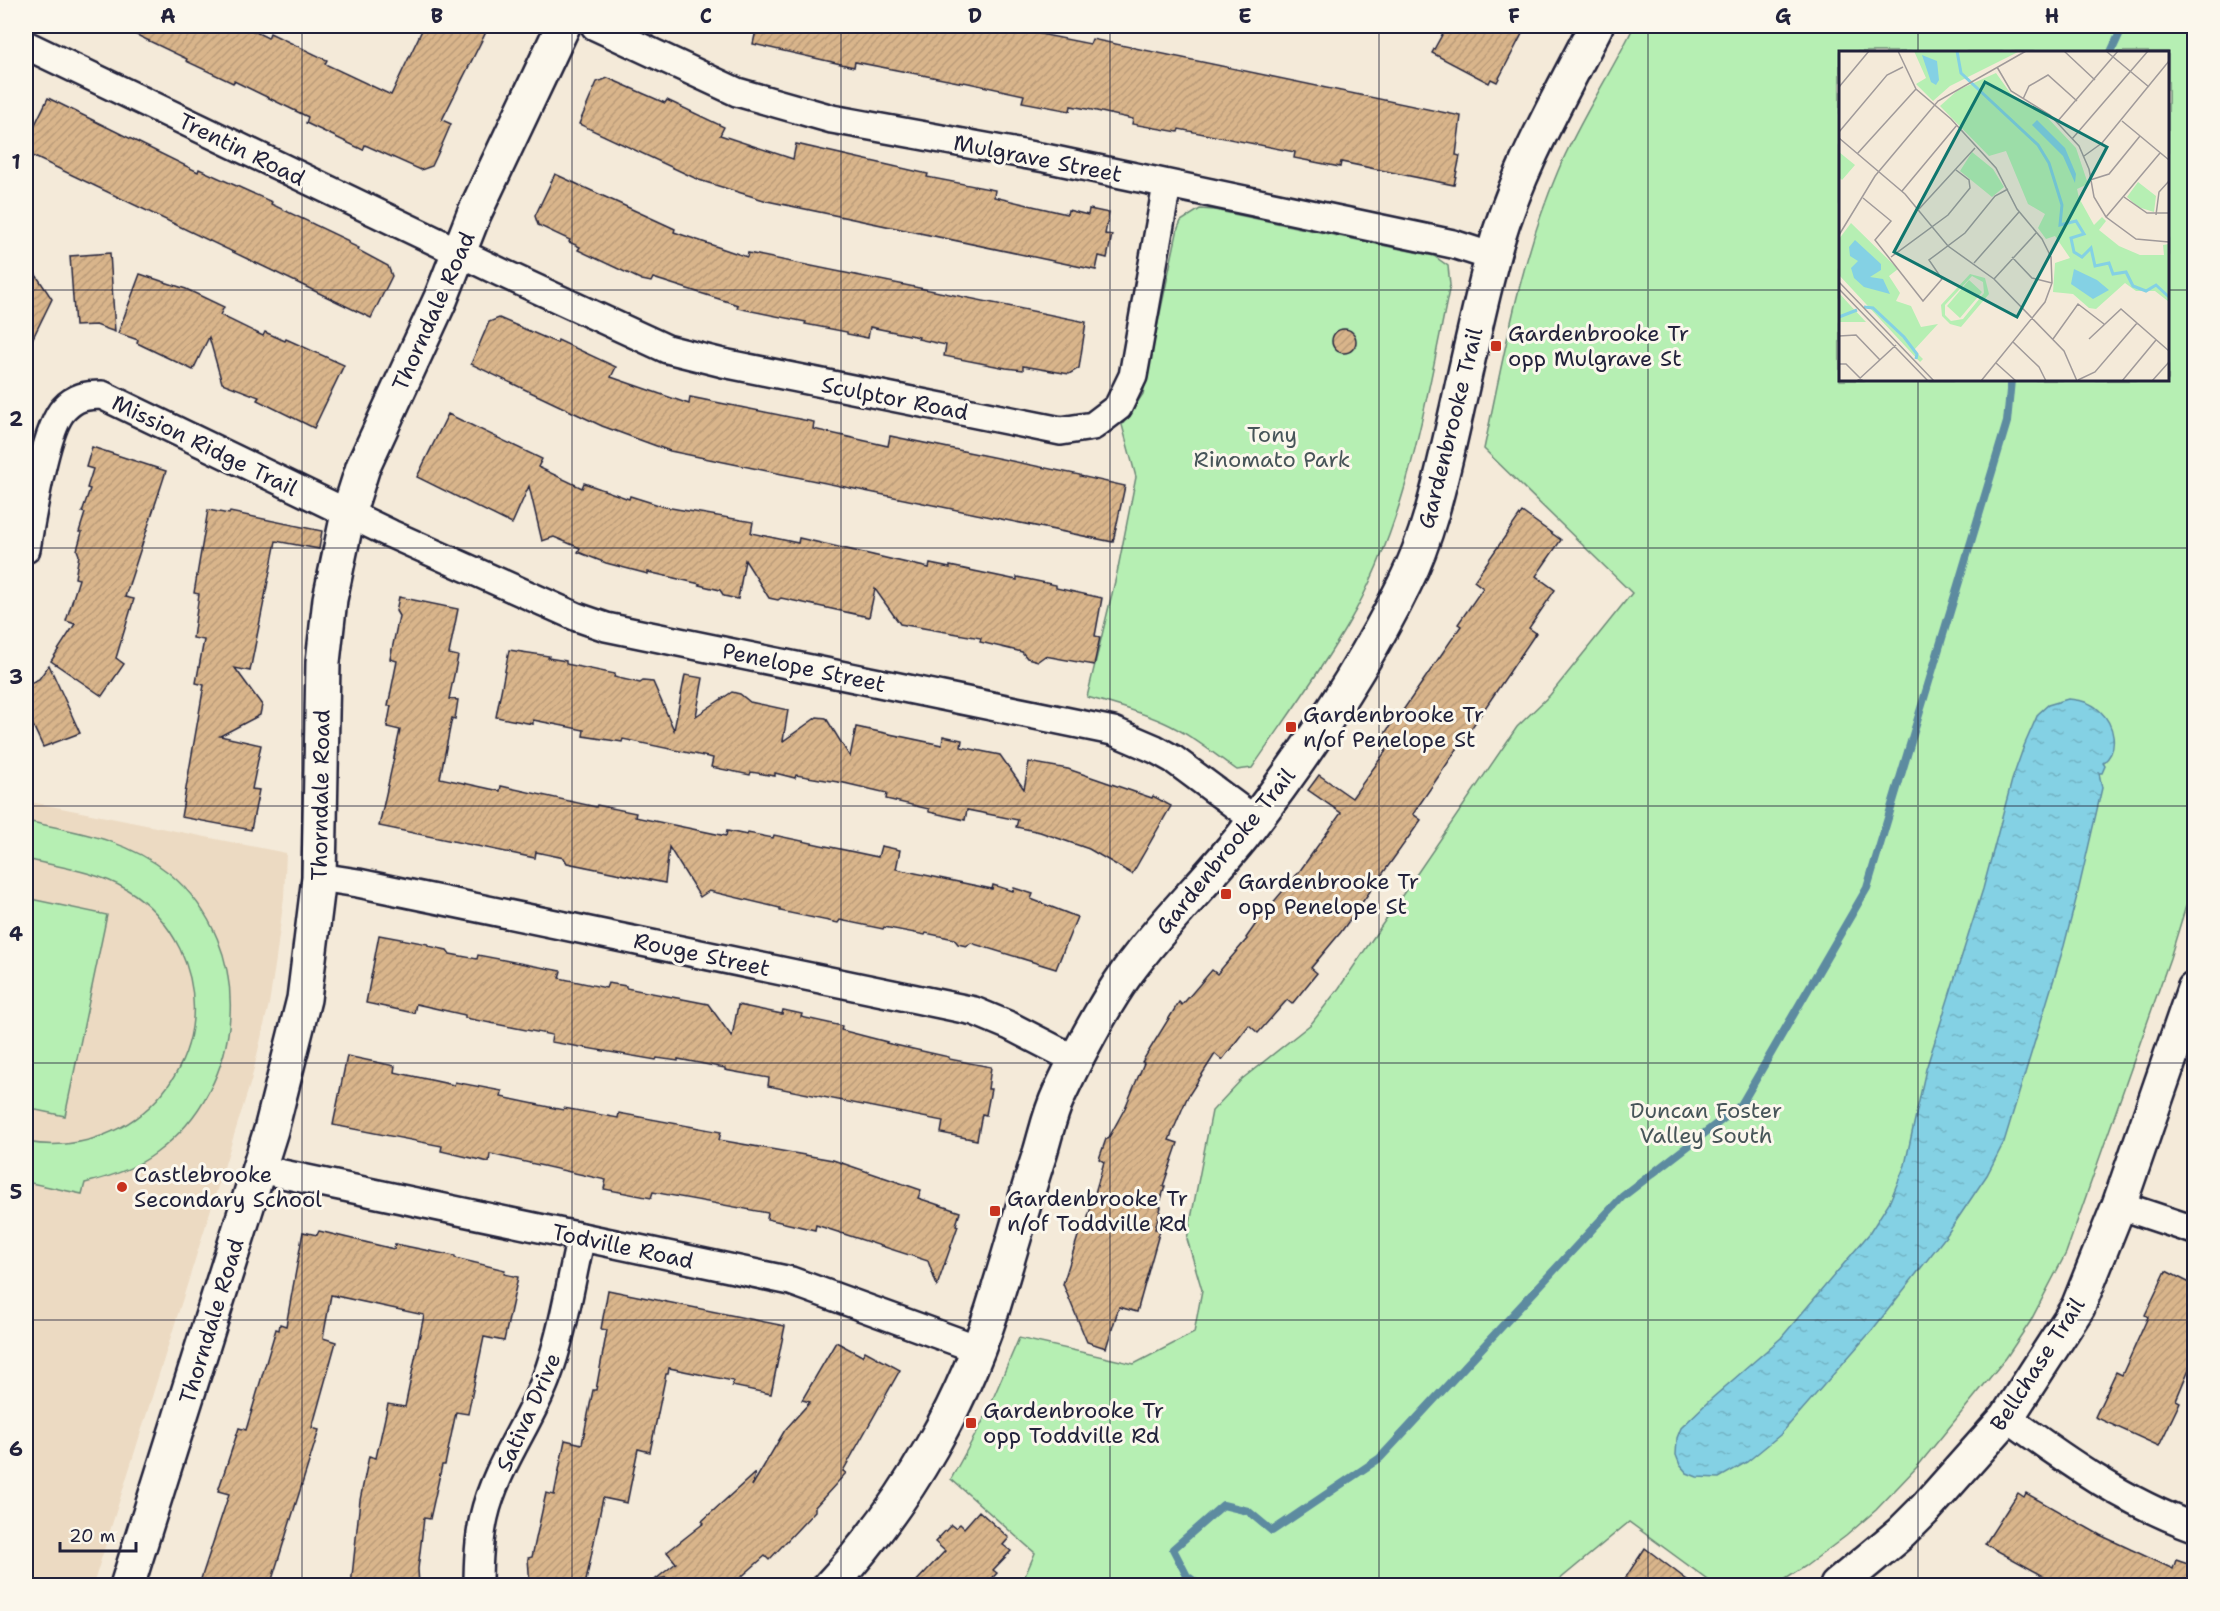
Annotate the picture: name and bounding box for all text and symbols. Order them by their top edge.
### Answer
text: A [160,3,176,29]
text: B [431,3,443,29]
text: C [700,3,712,29]
text: D [968,3,982,29]
text: E [1238,3,1252,29]
text: F [1508,3,1520,29]
text: G [1775,3,1791,29]
text: H [2045,3,2059,29]
inset map [1839,51,2169,381]
street label: Trentin Road [174,106,310,193]
street label: Mulgrave Street [951,128,1125,189]
text: 1 [11,149,21,175]
street label: Thorndale Road [385,227,482,395]
place label: Gardenbrooke Tr opp Mulgrave St [1508,319,1689,373]
street label: Gardenbrooke Trail [1411,324,1490,532]
marker: Gardenbrooke Tr opp Mulgrave St [1489,339,1503,353]
street label: Sculptor Road [819,370,971,427]
street label: Mission Ridge Trail [107,388,303,503]
text: 2 [9,406,23,432]
park label: Tony Rinomato Park [1194,420,1350,474]
street label: Penelope Street [719,636,888,699]
text: 3 [9,664,23,690]
place label: Gardenbrooke Tr n/of Penelope St [1303,700,1484,754]
street label: Thorndale Road [305,709,336,881]
marker: Gardenbrooke Tr n/of Penelope St [1284,720,1298,734]
street label: Gardenbrooke Trail [1149,762,1302,941]
place label: Gardenbrooke Tr opp Penelope St [1238,867,1419,921]
marker: Gardenbrooke Tr opp Penelope St [1219,887,1233,901]
text: 4 [9,921,23,947]
street label: Rouge Street [631,926,773,983]
park label: Duncan Foster Valley South [1630,1096,1782,1150]
place label: Castlebrooke Secondary School [134,1160,322,1214]
text: 5 [10,1179,22,1205]
marker: Castlebrooke Secondary School [115,1180,129,1194]
place label: Gardenbrooke Tr n/of Toddville Rd [1007,1184,1188,1238]
marker: Gardenbrooke Tr n/of Toddville Rd [988,1204,1002,1218]
street label: Todville Road [549,1217,696,1276]
street label: Thorndale Road [173,1235,250,1407]
street label: Bellchase Trail [1983,1292,2092,1436]
street label: Sativa Drive [489,1348,568,1476]
place label: Gardenbrooke Tr opp Toddville Rd [983,1396,1164,1450]
marker: Gardenbrooke Tr opp Toddville Rd [964,1416,978,1430]
text: 6 [9,1436,23,1462]
scale bar [60,1515,136,1553]
text: 20 m [69,1524,115,1548]

